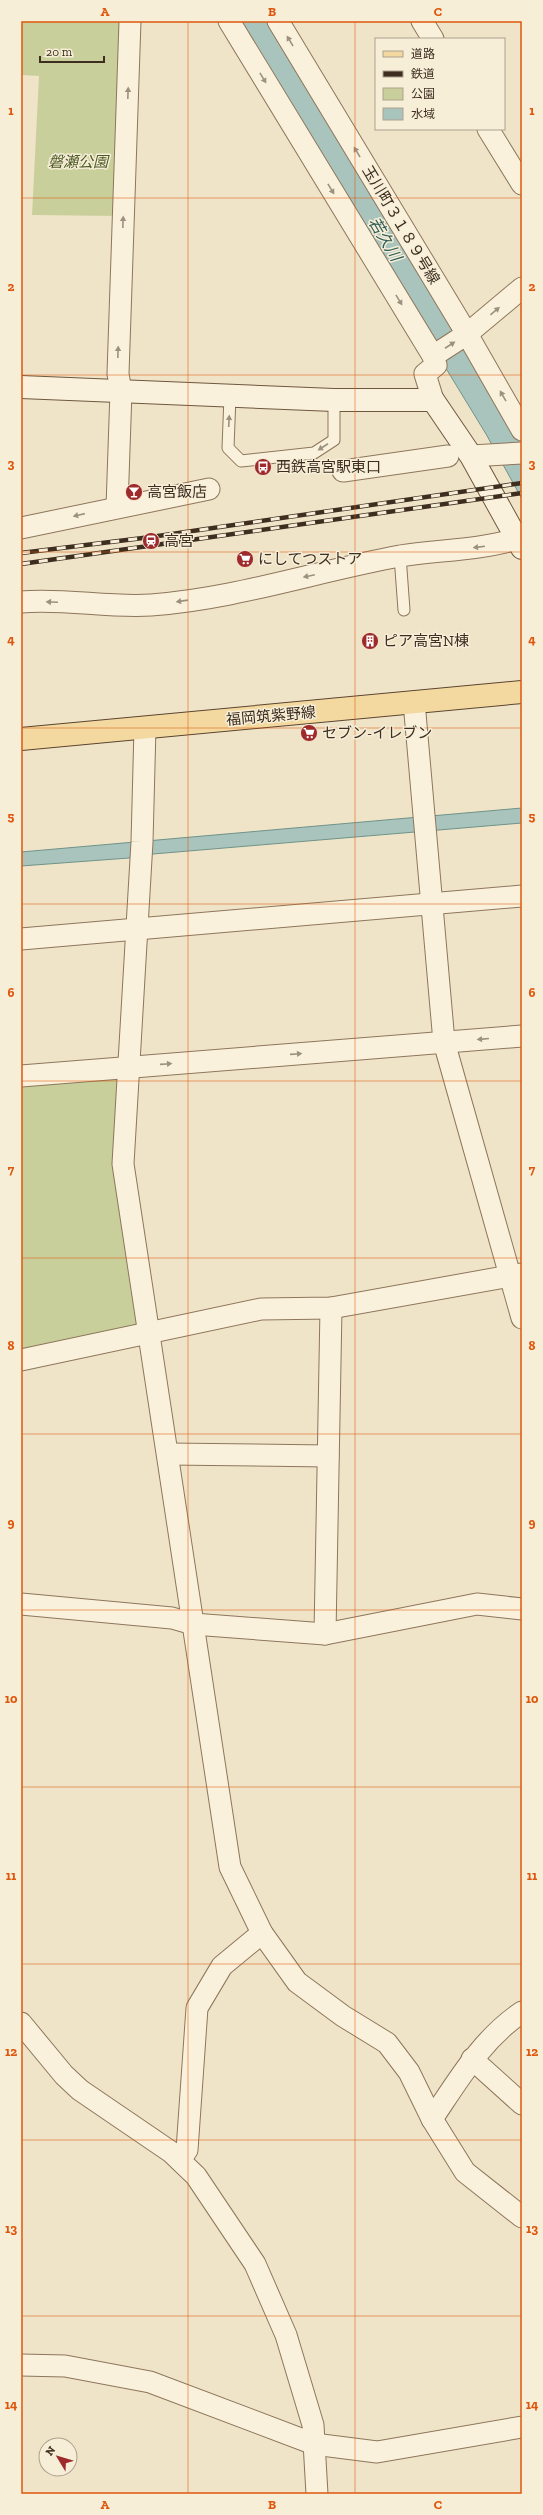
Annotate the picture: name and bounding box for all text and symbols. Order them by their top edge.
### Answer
text: A [101,4,110,19]
text: B [268,4,276,19]
text: C [434,4,442,19]
one-way arrow [286,35,293,47]
scale bar [40,38,104,64]
legend [375,38,505,130]
text: 20 m [46,45,73,59]
text: 道路 [411,47,435,61]
text: 鉄道 [411,67,435,81]
one-way arrow [260,72,267,84]
one-way arrow [124,87,131,99]
text: 公園 [411,87,435,101]
text: 1 [8,103,14,118]
text: 1 [529,103,535,118]
text: 水域 [411,107,435,121]
one-way arrow [354,146,361,158]
park label: 磐瀬公園 [48,153,110,171]
street label: 玉川町３１８９号線 [359,162,443,288]
one-way arrow [327,184,335,194]
water label: 若久川 [364,214,407,266]
one-way arrow [120,215,126,228]
text: 2 [8,279,15,294]
text: 2 [529,279,536,294]
one-way arrow [395,294,402,306]
one-way arrow [489,306,500,315]
one-way arrow [445,341,455,349]
one-way arrow [115,346,122,358]
one-way arrow [499,390,506,402]
one-way arrow [225,415,232,427]
one-way arrow [318,443,328,451]
text: 3 [8,456,15,471]
text: 3 [529,456,536,471]
bus stop icon: 西鉄高宮駅東口 [253,457,273,477]
place label: 西鉄高宮駅東口 [276,458,381,476]
bar icon: 高宮飯店 [124,482,144,502]
place label: 高宮飯店 [147,483,207,501]
one-way arrow [73,513,85,519]
station icon: 高宮 [141,531,161,551]
place label: 高宮 [164,532,194,550]
one-way arrow [472,544,485,550]
supermarket icon: にしてつストア [235,549,255,569]
place label: にしてつストア [258,550,362,568]
one-way arrow [303,574,315,580]
one-way arrow [176,598,188,604]
one-way arrow [45,599,58,605]
building icon: ピア高宮N棟 [360,631,380,651]
text: 4 [7,632,15,647]
place label: ピア高宮N棟 [383,632,469,650]
text: 4 [528,632,536,647]
street label: 福岡筑紫野線 [225,703,317,729]
supermarket icon: セブン-イレブン [299,723,319,743]
place label: セブン-イレブン [322,724,432,742]
text: 5 [8,809,15,824]
text: 5 [529,809,536,824]
text: 6 [8,985,15,1000]
text: 6 [529,985,536,1000]
one-way arrow [477,1036,489,1042]
one-way arrow [290,1050,302,1057]
one-way arrow [160,1060,172,1067]
text: 7 [8,1162,15,1177]
text: 7 [529,1162,536,1177]
text: 8 [7,1338,15,1353]
text: 8 [528,1338,536,1353]
text: 9 [8,1515,15,1530]
text: 9 [529,1515,536,1530]
text: 10 [5,1691,18,1706]
text: 10 [526,1691,539,1706]
text: 11 [6,1868,17,1883]
text: 11 [527,1868,538,1883]
text: 12 [5,2044,17,2059]
text: 12 [526,2044,538,2059]
text: 13 [5,2221,17,2236]
text: 13 [526,2221,538,2236]
text: 14 [5,2397,18,2412]
text: 14 [526,2397,539,2412]
north arrow [38,2437,78,2477]
text: N [43,2443,59,2458]
text: A [101,2497,110,2512]
text: B [268,2497,276,2512]
text: C [434,2497,442,2512]

